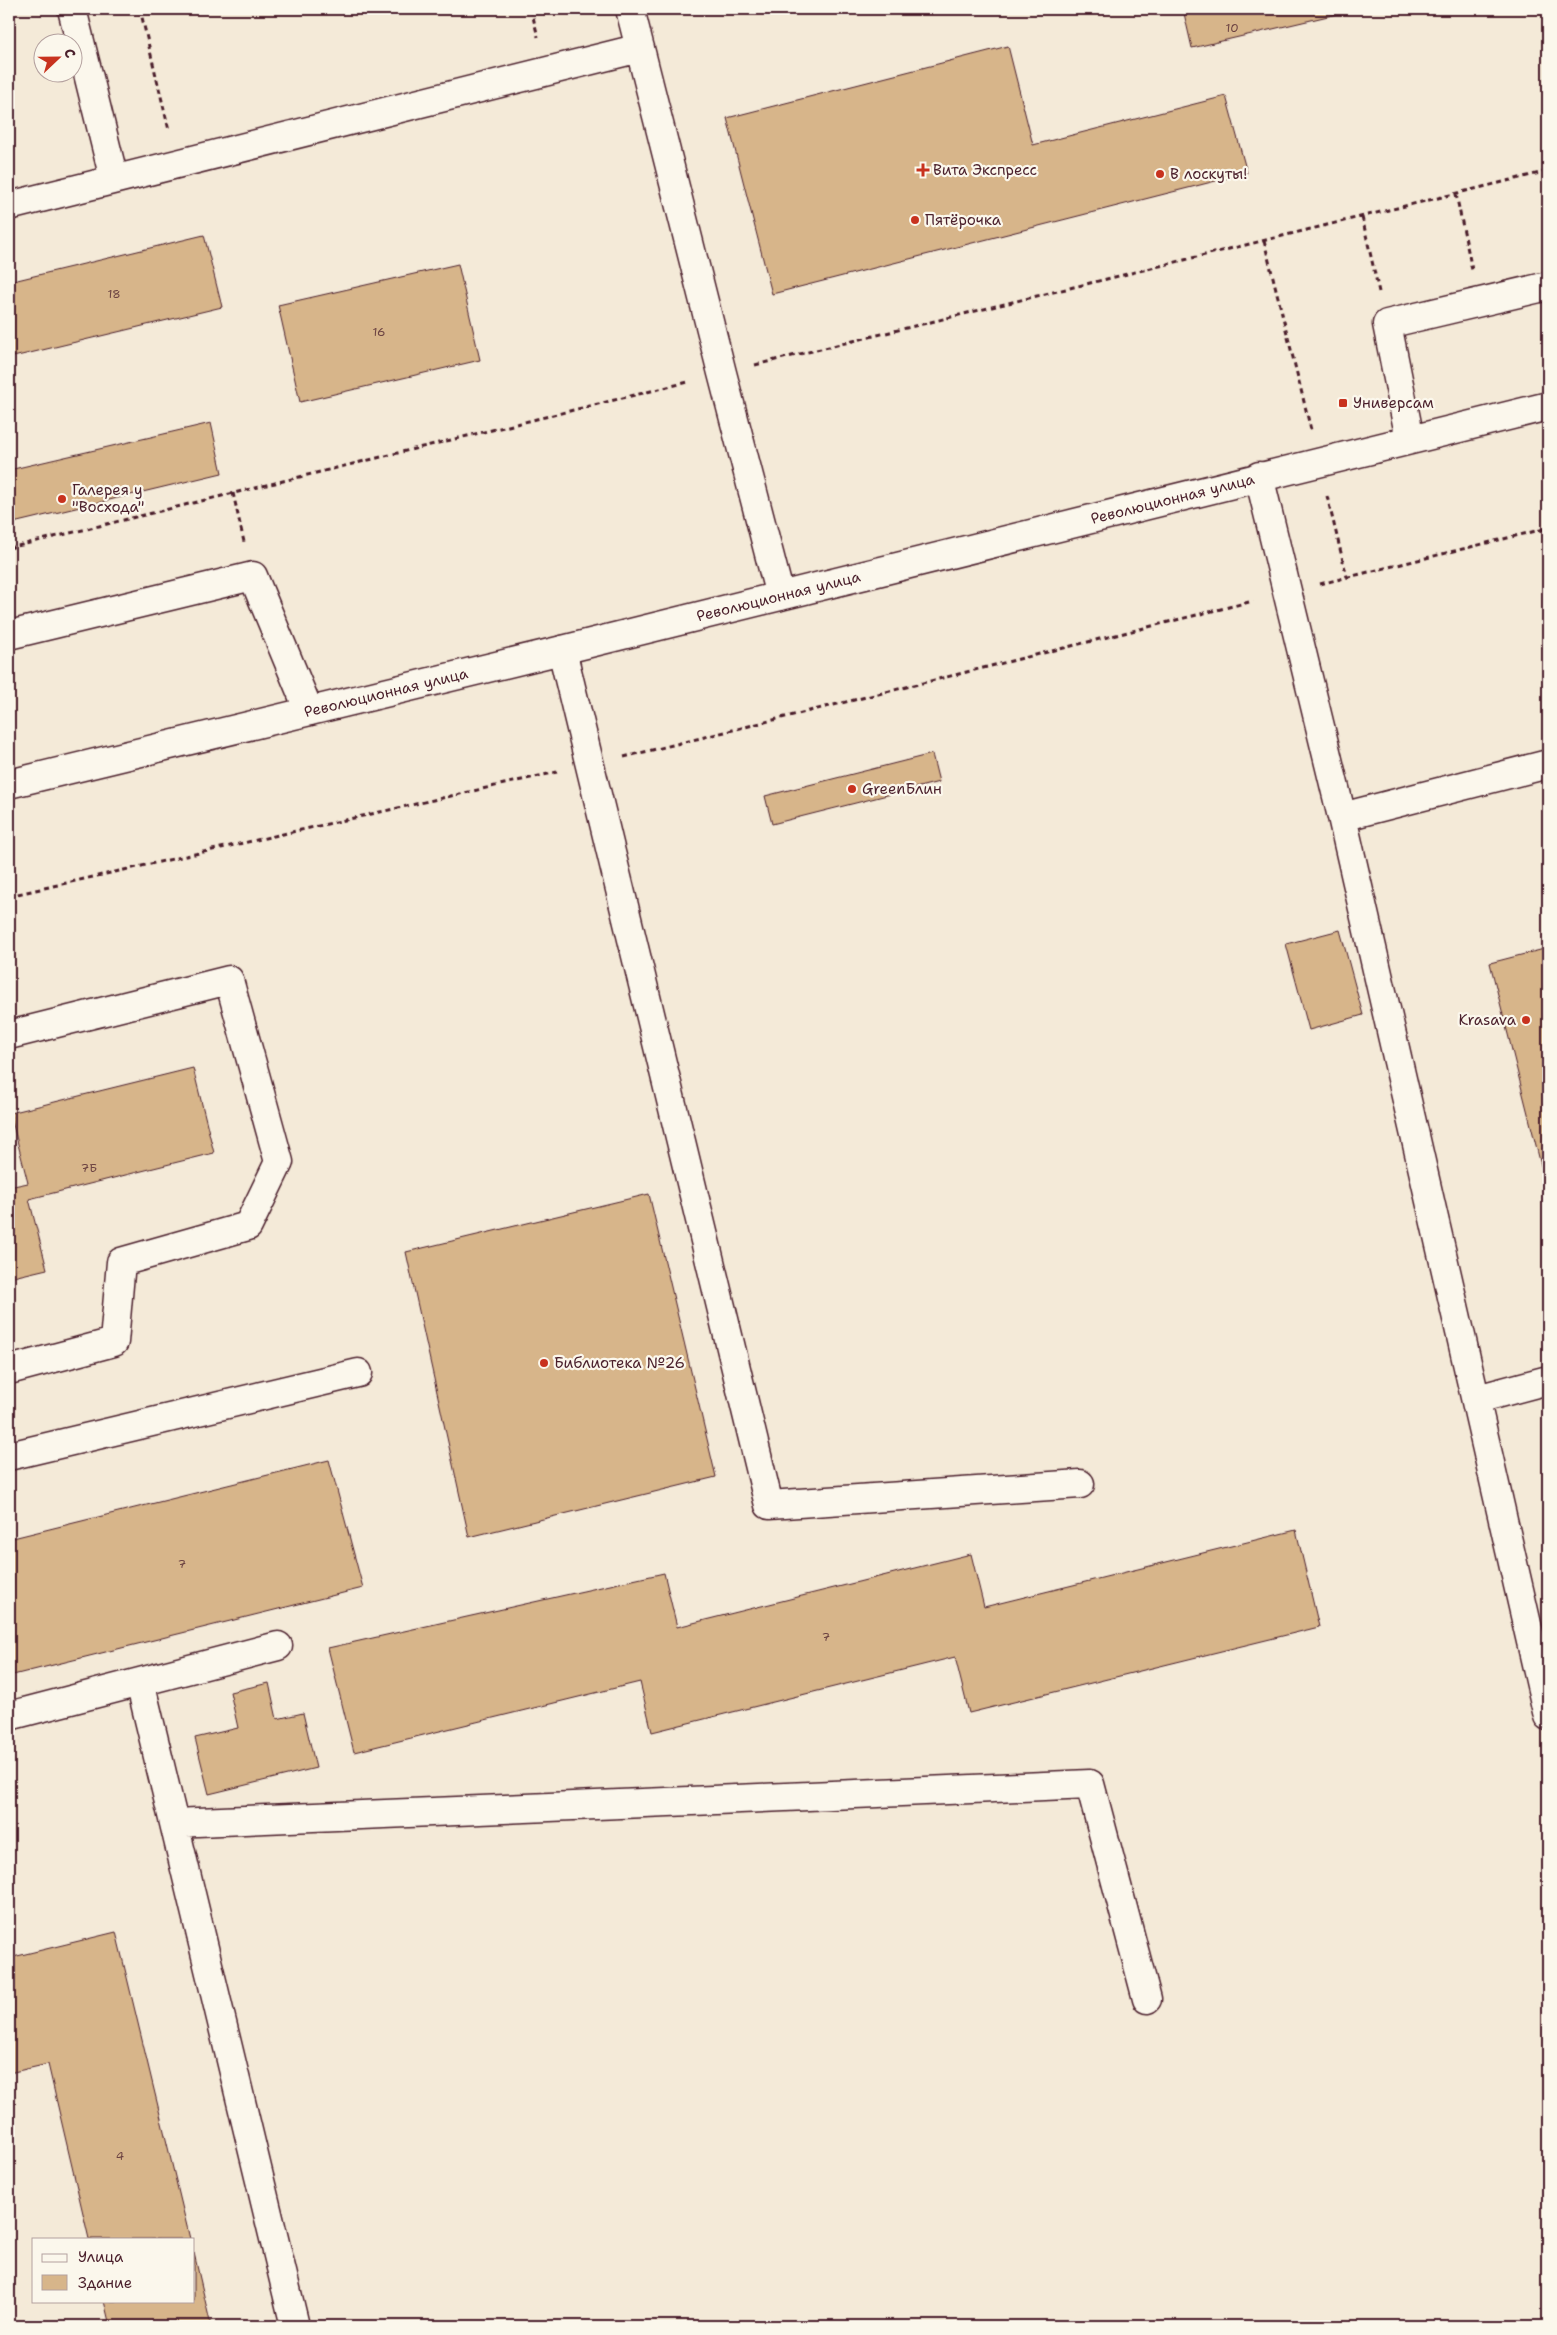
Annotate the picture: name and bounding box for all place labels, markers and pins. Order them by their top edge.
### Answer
place label: Вита Экспресс [933,160,1037,180]
marker: Вита Экспресс [917,164,929,176]
place label: В лоскуты! [1170,164,1247,184]
marker: В лоскуты! [1154,168,1166,180]
place label: Пятёрочка [925,210,1002,230]
marker: Пятёрочка [909,214,921,226]
place label: Универсам [1353,393,1434,413]
marker: Универсам [1337,397,1349,409]
place label: Галерея у "Восхода" [72,480,144,517]
marker: Галерея у "Восхода" [56,493,68,505]
place label: GreenБлин [862,779,942,799]
marker: GreenБлин [846,783,858,795]
place label: Krasava [1458,1010,1517,1030]
marker: Krasava [1520,1014,1532,1026]
place label: Библиотека №26 [554,1353,685,1373]
marker: Библиотека №26 [538,1357,550,1369]

